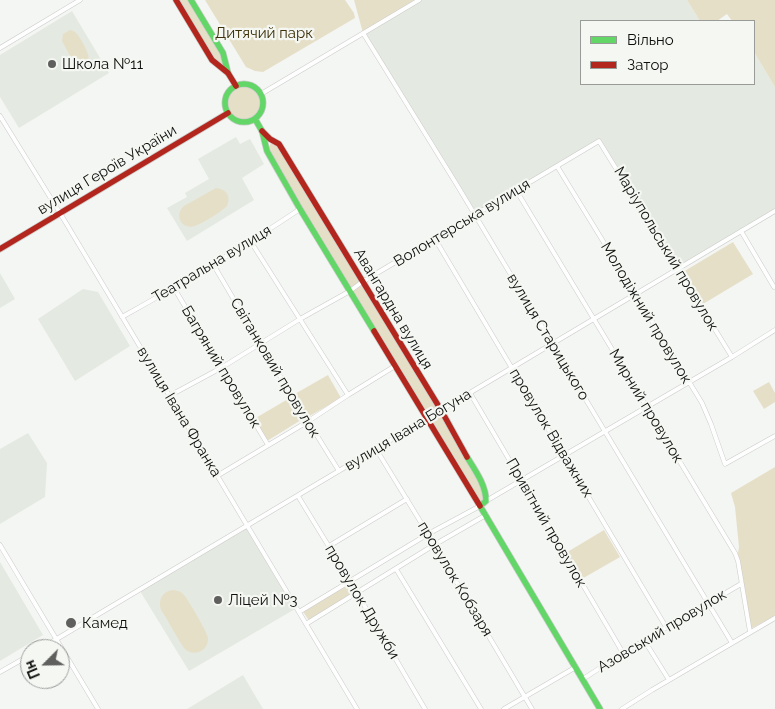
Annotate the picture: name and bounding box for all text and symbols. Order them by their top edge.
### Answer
legend [580,20,755,85]
park label: Дитячий парк [215,24,313,42]
text: Вільно [627,31,674,49]
place label: Школа №11 [62,55,143,73]
text: Затор [627,56,669,74]
marker: Школа №11 [46,58,58,70]
street label: вулиця Героїв України [34,121,180,219]
street label: Маріупольський провулок [610,164,722,334]
street label: Волонтерська вулиця [391,175,533,271]
street label: Театральна вулиця [149,221,275,307]
street label: Молодіжний провулок [597,239,695,387]
street label: Авангардна вулиця [350,245,436,373]
street label: вулиця Старицького [503,270,593,404]
street label: Світанковий провулок [226,295,324,441]
street label: Багряний провулок [177,303,265,431]
street label: вулиця Івана Франка [133,344,225,480]
street label: Мирний провулок [605,346,687,466]
street label: провулок Відважних [505,365,597,501]
street label: вулиця Івана Богуна [341,385,475,475]
street label: Привітний провулок [502,455,590,591]
street label: провулок Кобзаря [414,518,496,640]
street label: провулок Дружби [321,542,403,662]
street label: Азовський провулок [594,585,730,677]
place label: Ліцей №3 [228,591,298,609]
marker: Ліцей №3 [212,594,224,606]
place label: Камед [82,614,128,632]
marker: Камед [64,616,78,630]
north arrow [20,639,70,689]
text: Пн [21,658,43,681]

